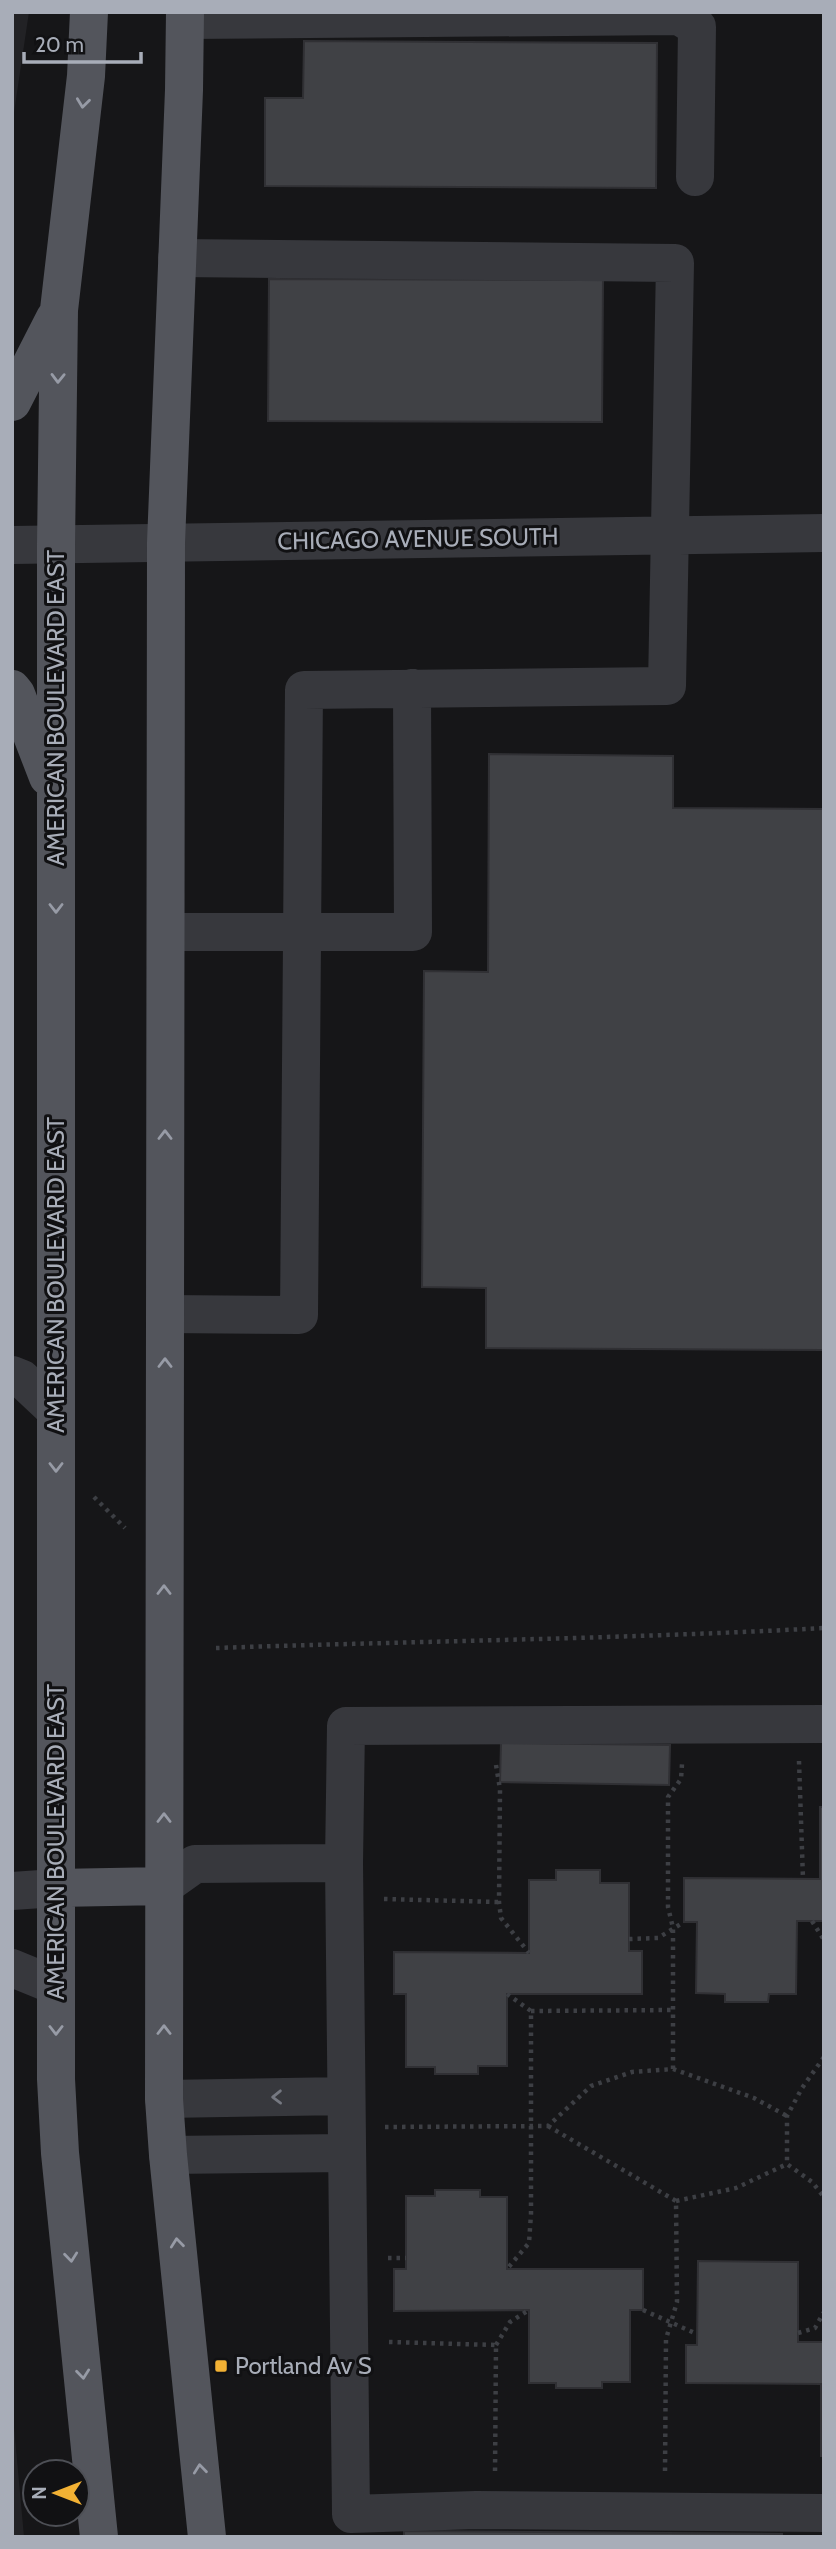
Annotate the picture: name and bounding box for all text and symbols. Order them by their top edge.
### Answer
scale bar [24,21,142,65]
text: 20 m [35,32,84,57]
one-way arrow [76,98,91,109]
one-way arrow [50,373,66,384]
street label: CHICAGO AVENUE SOUTH [277,522,559,555]
street label: AMERICAN BOULEVARD EAST [41,550,70,866]
one-way arrow [48,903,64,914]
street label: AMERICAN BOULEVARD EAST [41,1117,70,1433]
one-way arrow [157,1130,173,1140]
one-way arrow [157,1357,173,1368]
one-way arrow [48,1462,64,1472]
one-way arrow [156,1585,172,1595]
street label: AMERICAN BOULEVARD EAST [41,1684,70,2000]
one-way arrow [156,1812,172,1823]
one-way arrow [48,2025,64,2036]
one-way arrow [156,2025,172,2035]
one-way arrow [272,2089,282,2105]
one-way arrow [169,2237,184,2248]
one-way arrow [63,2251,78,2262]
place label: Portland Av S [235,2351,372,2380]
marker: Portland Av S [213,2358,229,2374]
one-way arrow [75,2368,90,2380]
north arrow [21,2458,91,2528]
one-way arrow [193,2463,208,2474]
text: N [28,2486,51,2500]

